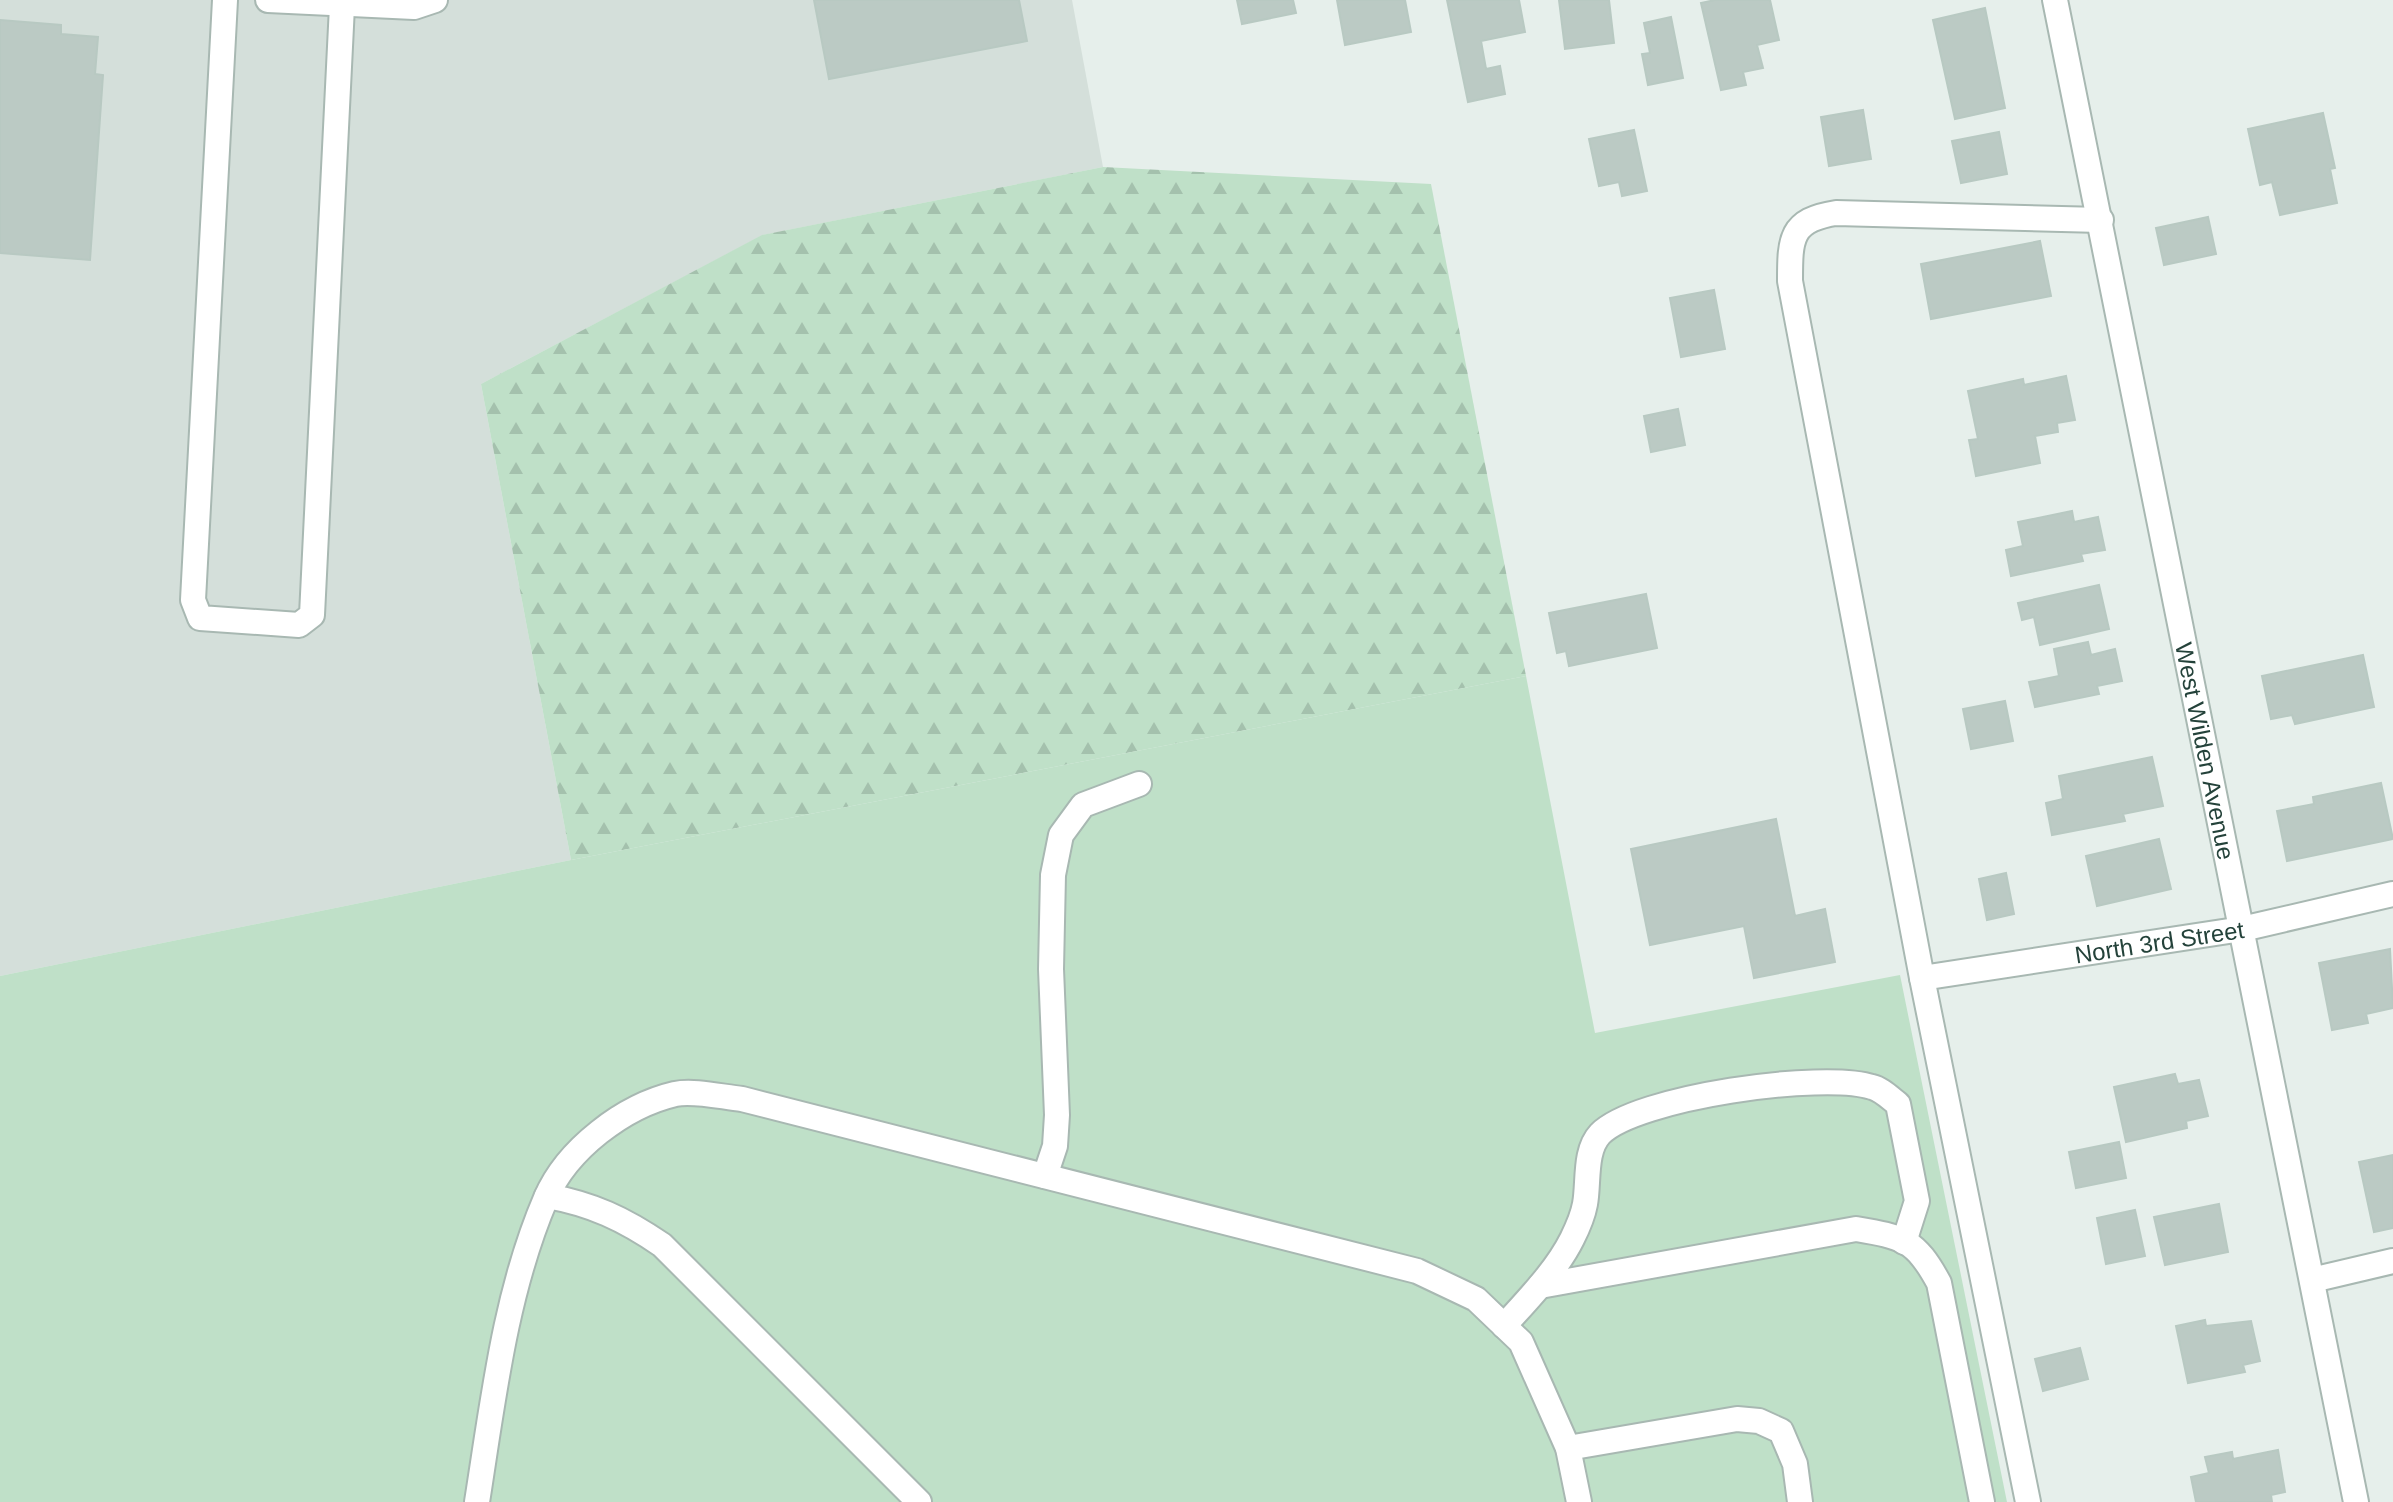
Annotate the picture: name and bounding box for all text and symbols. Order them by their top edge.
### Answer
street label: West Wilden Avenue [2171,640,2240,862]
street label: North 3rd Street [2073,915,2246,968]

